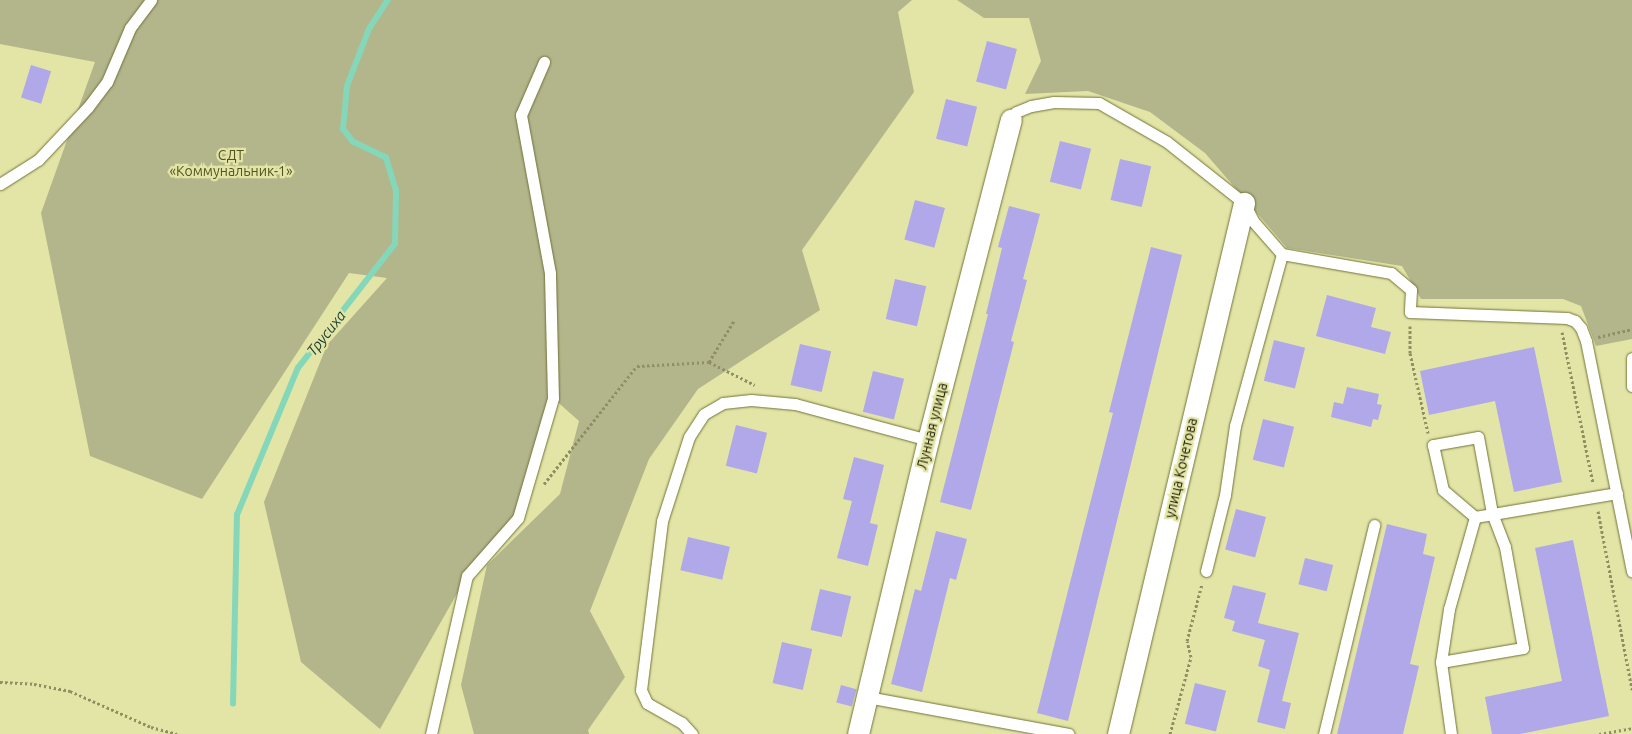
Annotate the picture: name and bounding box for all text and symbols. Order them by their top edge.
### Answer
park label: СДТ «Коммунальник-1» [170,147,292,180]
water label: Трусиха [303,307,349,359]
street label: Лунная улица [913,381,951,471]
street label: улица Кочетова [1161,416,1201,520]

